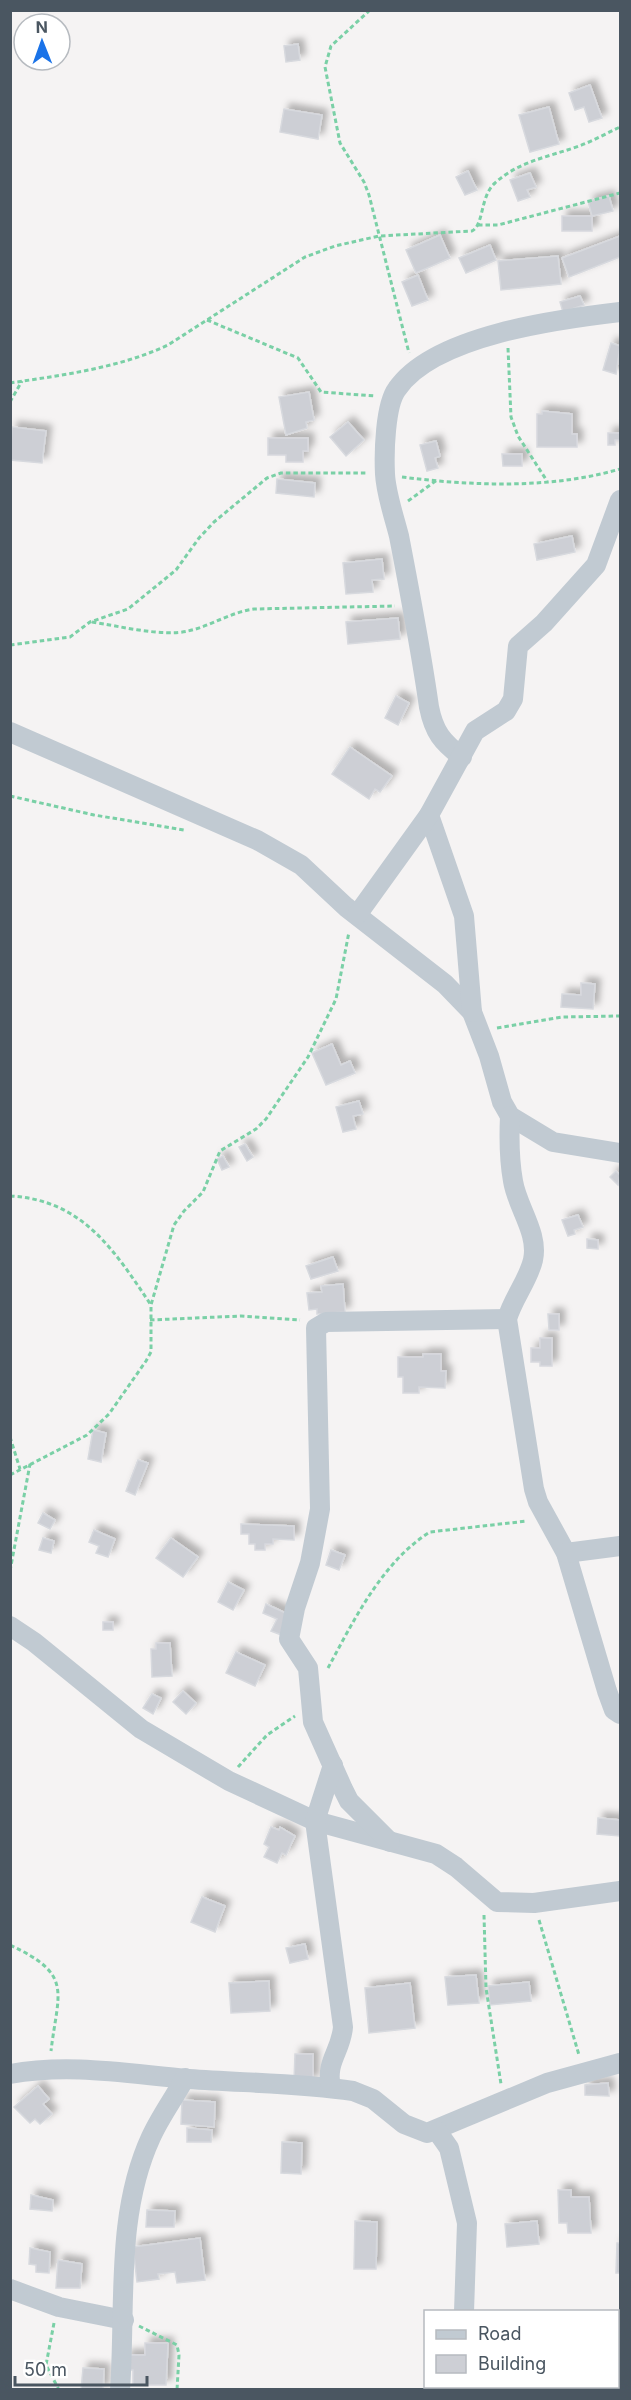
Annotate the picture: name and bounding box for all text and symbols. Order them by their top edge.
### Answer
north arrow [12,12,72,72]
text: N [35,17,48,37]
legend [424,2310,619,2388]
text: Road [478,2323,521,2344]
scale bar [15,2349,147,2387]
text: Building [478,2353,546,2374]
text: 50 m [24,2359,67,2380]

